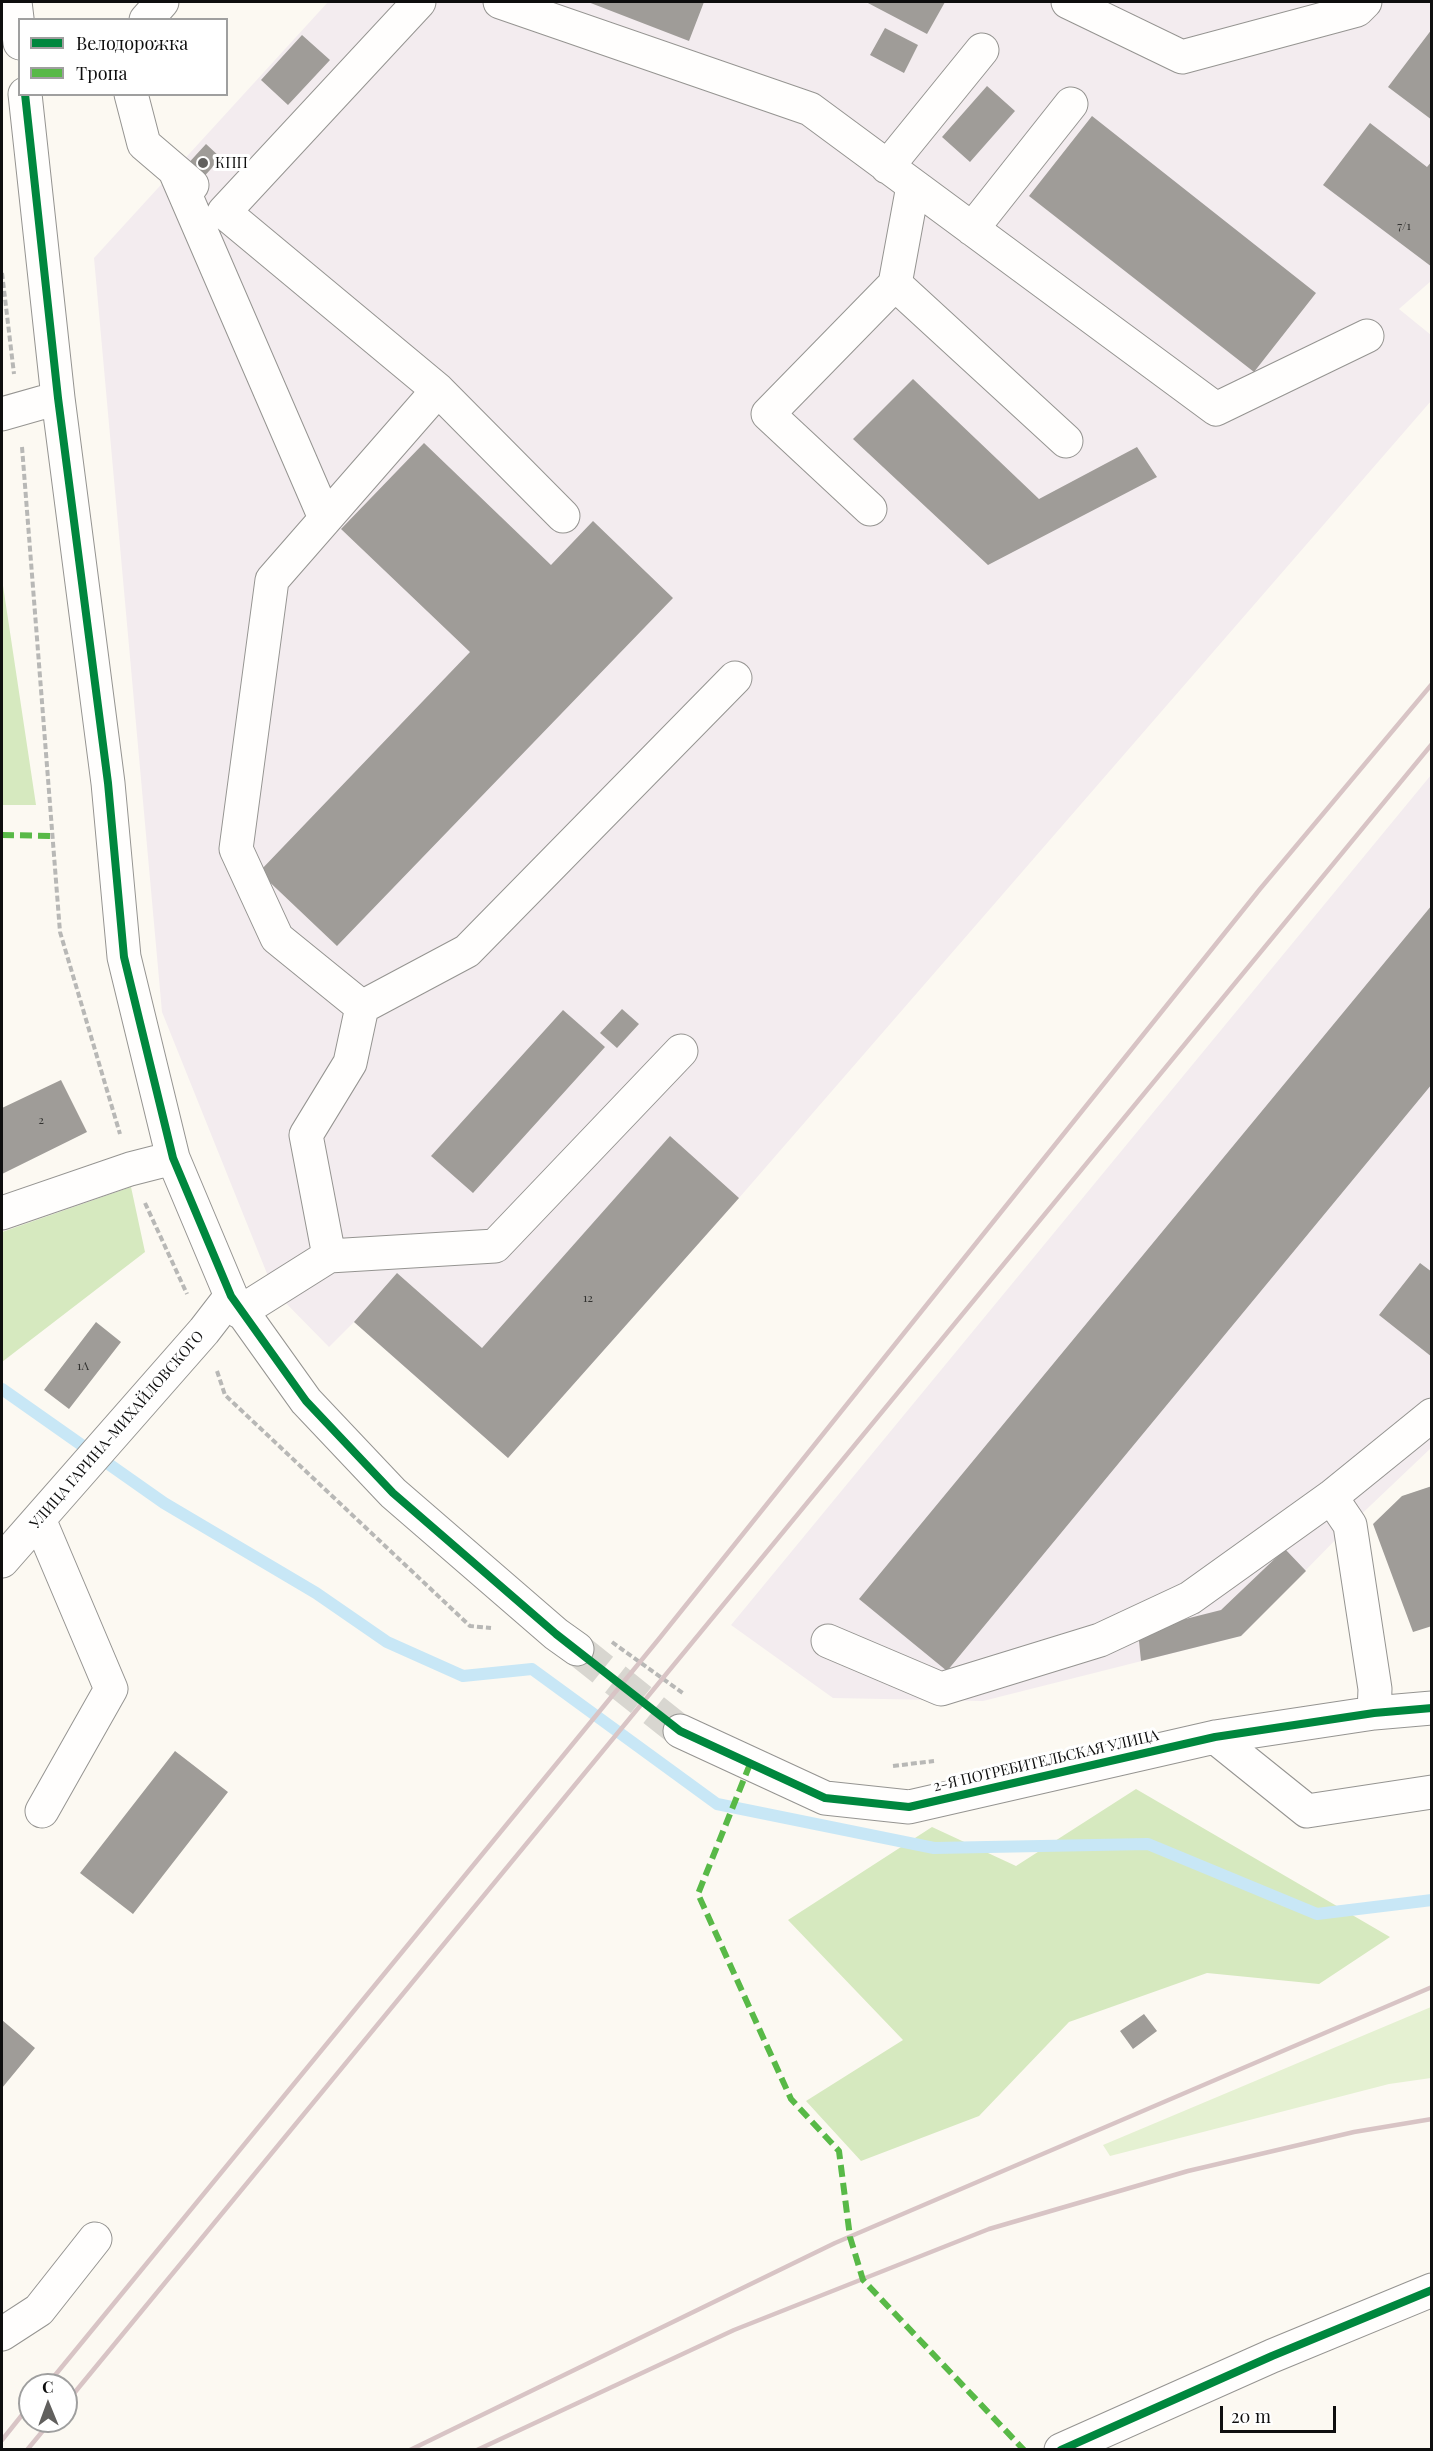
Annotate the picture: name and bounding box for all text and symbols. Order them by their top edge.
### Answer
legend [18,18,228,96]
text: Велодорожка [76,31,188,55]
text: Тропа [76,61,127,85]
place label: КПП [215,154,248,172]
marker: КПП [196,156,210,170]
house number: 7/1 [1397,219,1411,233]
house number: 2 [38,1113,44,1127]
house number: 12 [583,1291,593,1305]
street label: УЛИЦА ГАРИНА-МИХАЙЛОВСКОГО [26,1327,208,1533]
house number: 1А [77,1359,89,1373]
street label: 2-Я ПОТРЕБИТЕЛЬСКАЯ УЛИЦА [932,1726,1160,1796]
north arrow [18,2373,78,2433]
text: С [42,2376,54,2397]
scale bar [1223,2394,1338,2432]
text: 20 m [1231,2404,1271,2428]

